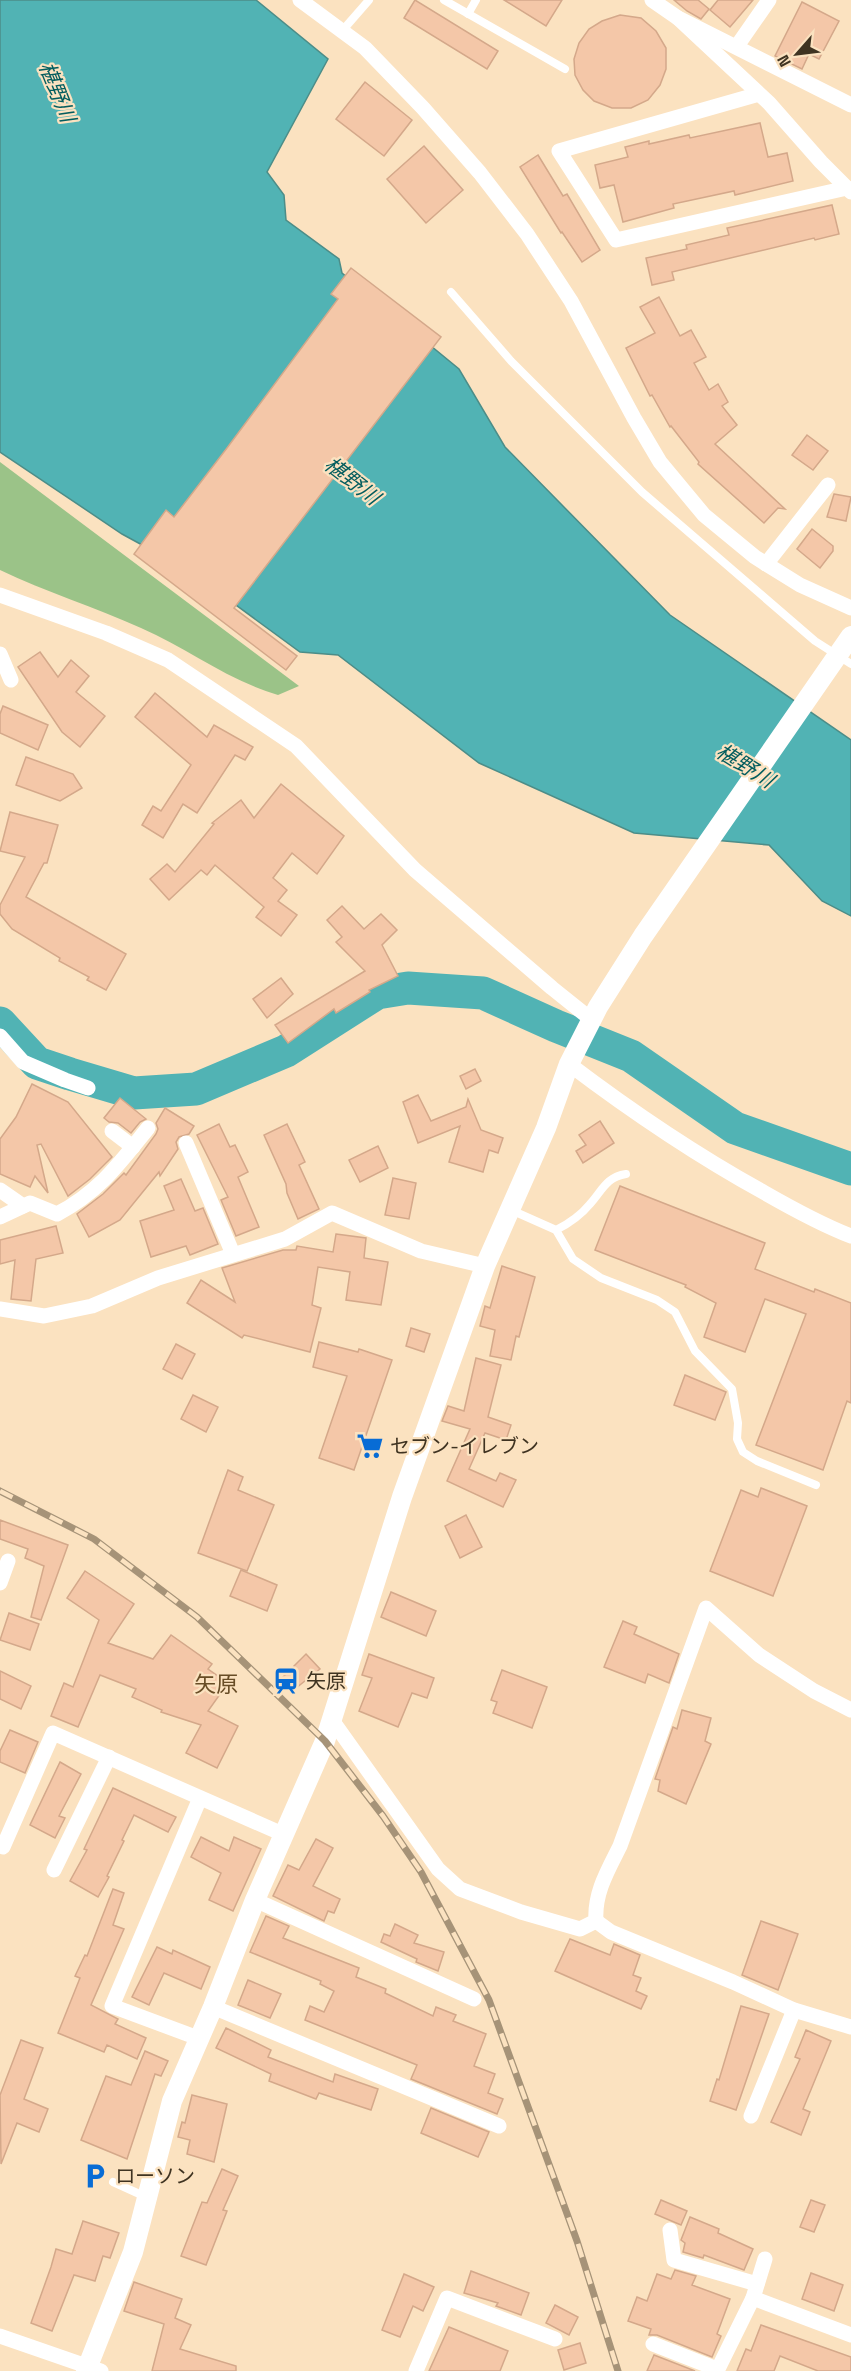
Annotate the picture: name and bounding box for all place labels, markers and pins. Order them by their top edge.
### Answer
supermarket icon: セブン-イレブン [355,1431,385,1461]
place label: セブン-イレブン [390,1433,539,1459]
station icon: 矢原 [271,1666,301,1696]
place label: 矢原 [306,1668,346,1694]
parking icon: ローソン [80,2161,110,2191]
place label: ローソン [115,2163,195,2189]

